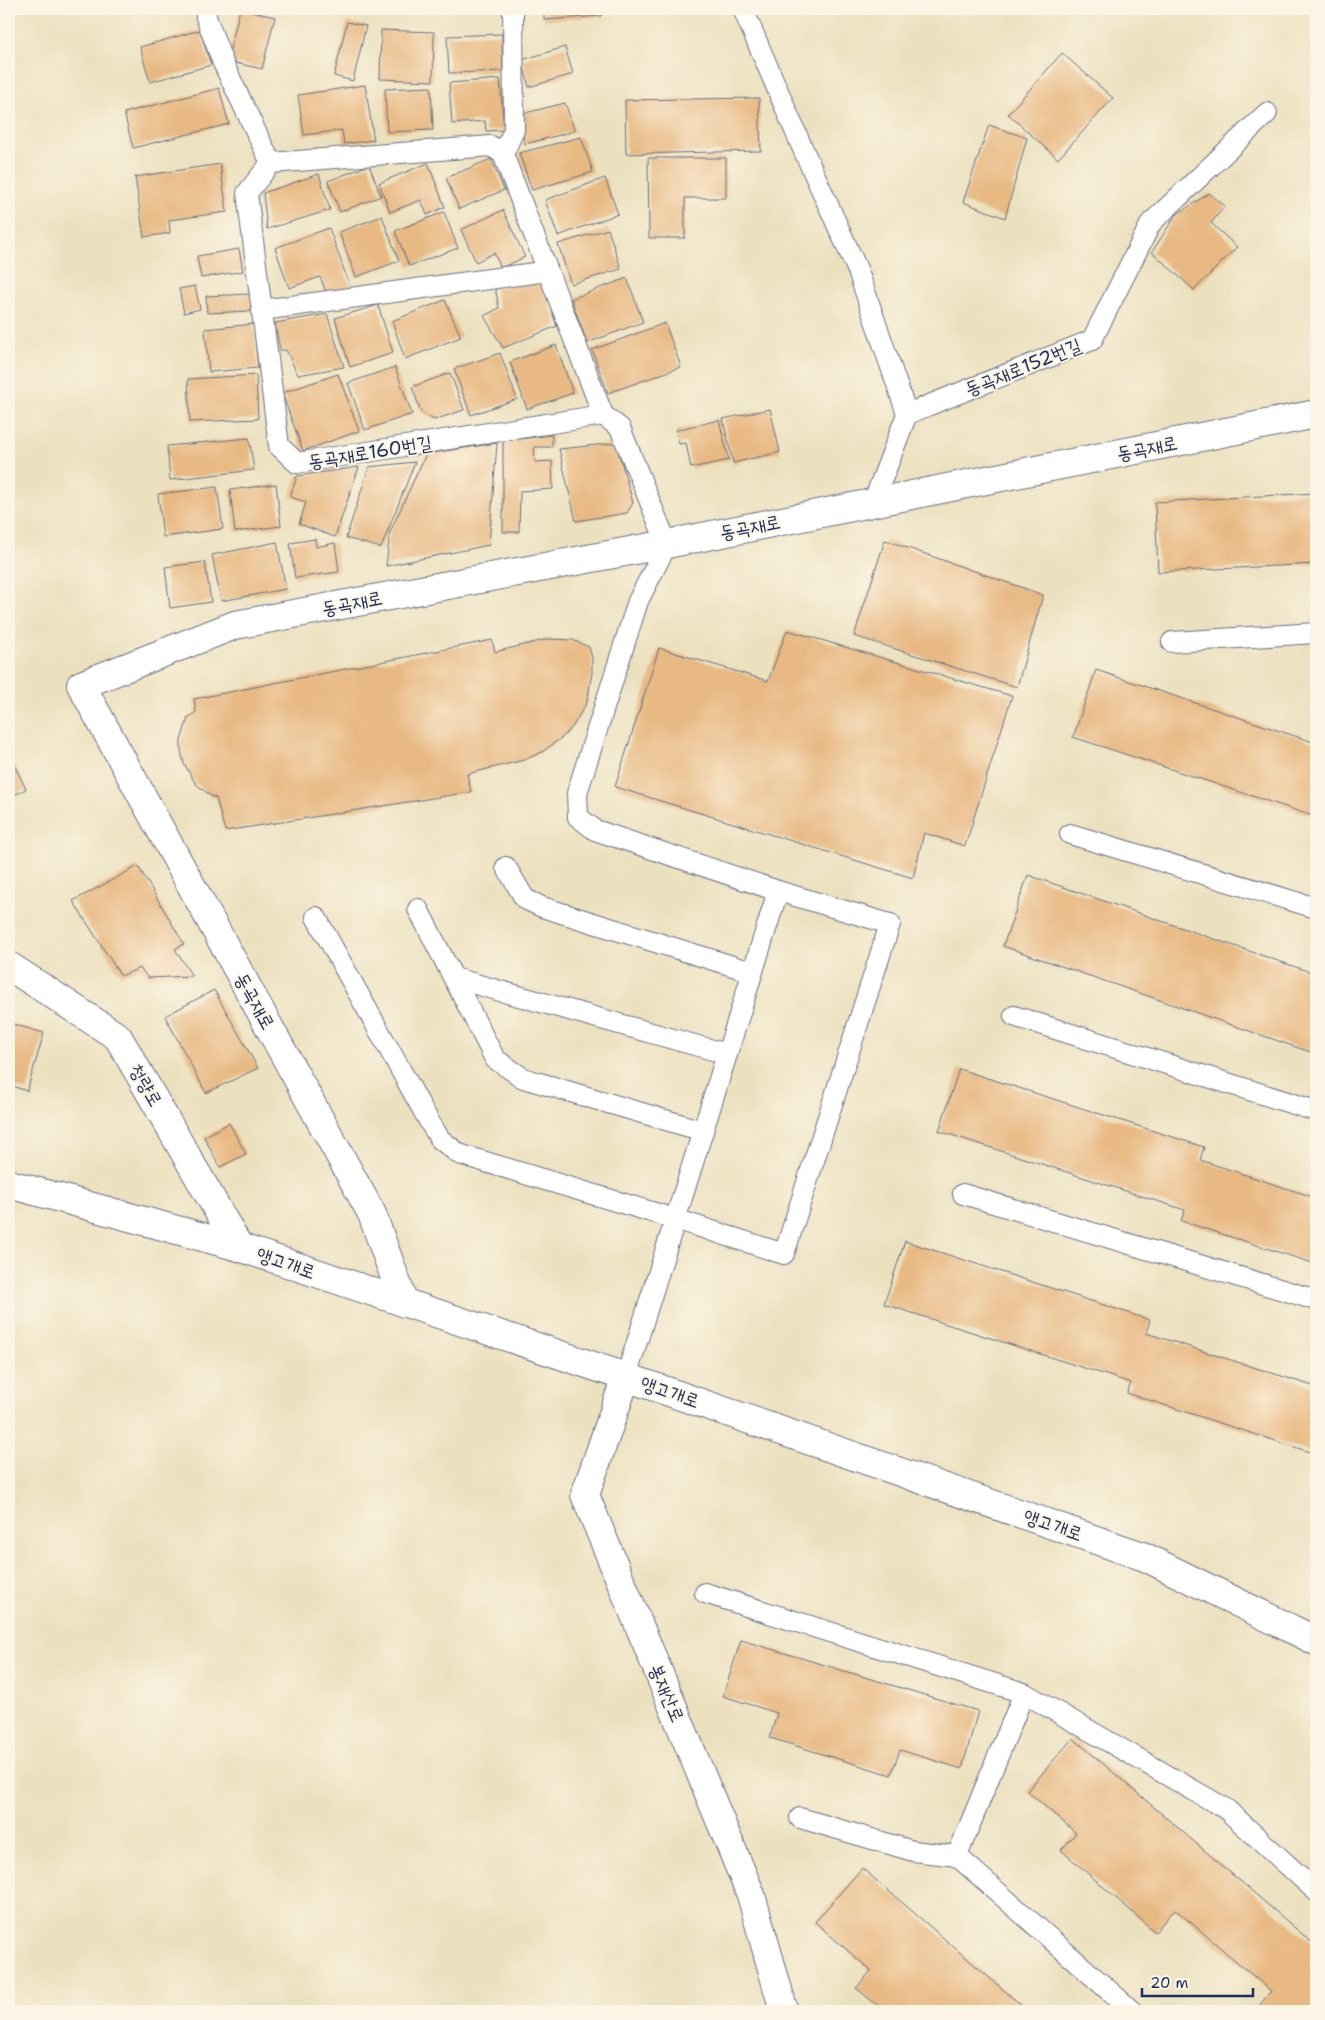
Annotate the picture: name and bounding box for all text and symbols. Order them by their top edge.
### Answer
street label: 동곡재로152번길 [961,332,1085,402]
street label: 동곡재로160번길 [306,430,434,474]
street label: 동곡재로 [1115,430,1179,466]
street label: 동곡재로 [718,509,782,545]
street label: 동곡재로 [320,585,384,621]
street label: 동곡재로 [229,968,281,1034]
street label: 청량로 [124,1059,168,1111]
street label: 앵고개로 [253,1241,319,1285]
street label: 앵고개로 [637,1370,703,1414]
street label: 앵고개로 [1020,1503,1086,1547]
street label: 봉재산로 [644,1660,690,1726]
scale bar [1142,1965,1254,1997]
text: 20 m [1150,1973,1189,1993]

